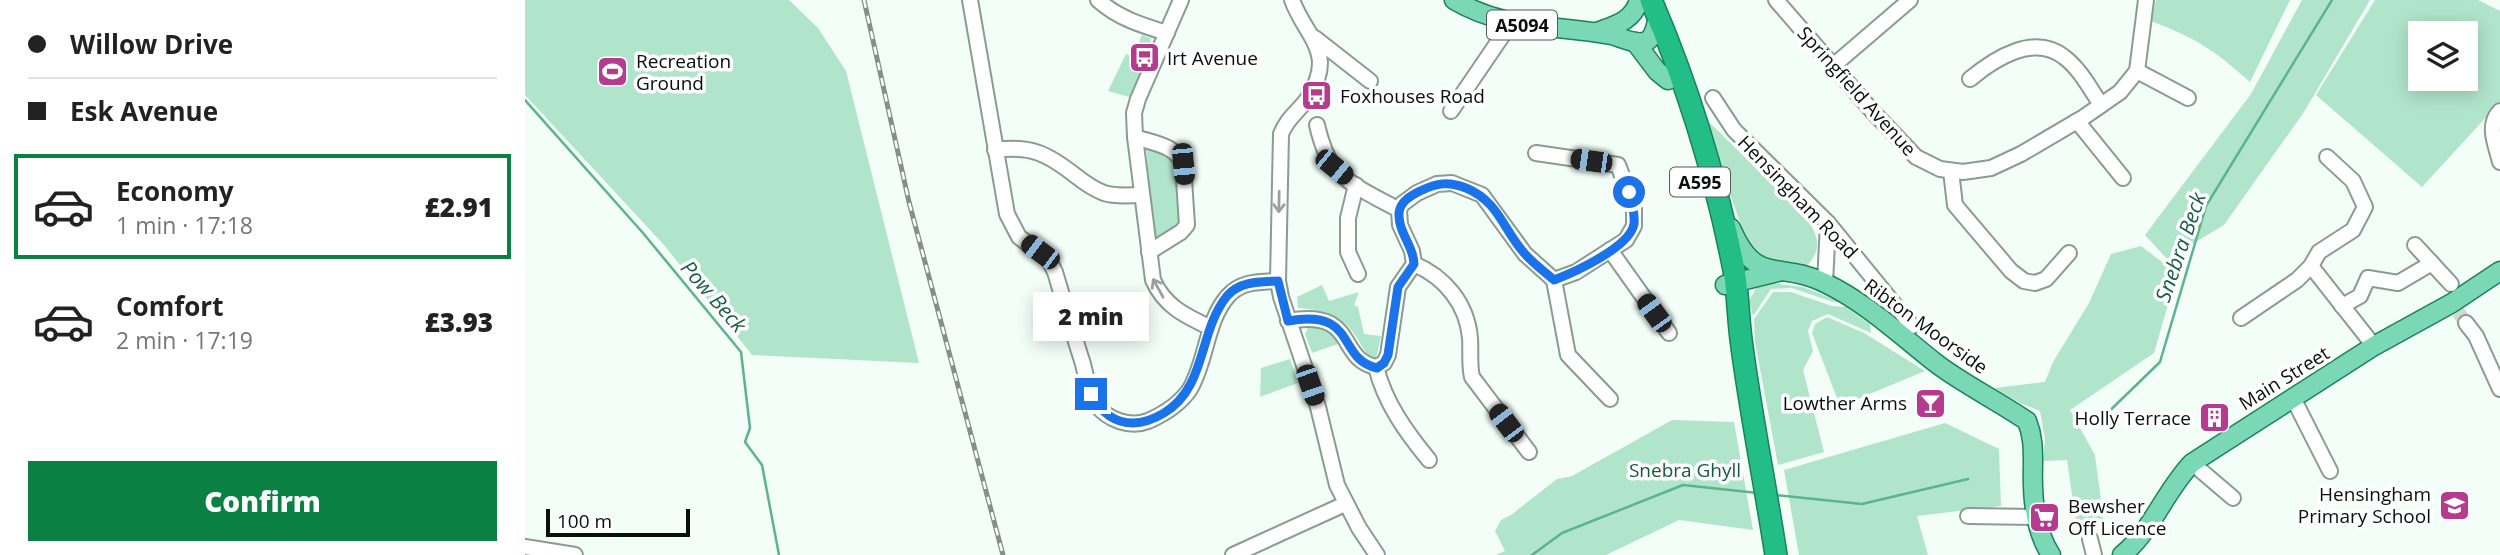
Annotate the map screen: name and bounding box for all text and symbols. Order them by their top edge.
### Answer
road number: A5094 [1487,10,1557,40]
street label: Springfield Avenue [1792,21,1922,161]
map controls [2408,21,2478,91]
button: layers [2408,21,2478,91]
text: Willow Drive [70,26,233,62]
bus stop icon: Irt Avenue [1127,41,1161,75]
place label: Irt Avenue [1167,45,1258,71]
place label: Recreation Ground [636,48,731,96]
sports icon: Recreation Ground [596,55,630,89]
bus stop icon: Foxhouses Road [1300,79,1334,113]
place label: Foxhouses Road [1340,83,1485,109]
text: Esk Avenue [70,93,218,129]
street label: Hensingham Road [1732,130,1864,264]
car [1171,142,1196,186]
car [1312,146,1357,188]
car [1569,148,1614,174]
road number: A595 [1670,168,1730,196]
text: Economy [116,173,234,209]
icon: car [32,175,95,238]
route start [1613,176,1645,208]
water label: Snebra Beck [2148,188,2212,305]
text: £2.91 [425,189,493,225]
one-way arrow [1272,190,1286,213]
text: 1 min · 17:18 [116,209,253,241]
car [1017,231,1064,273]
water label: Pow Beck [675,254,754,339]
street label: Ribton Moorside [1859,272,1993,380]
one-way arrow [1151,279,1165,299]
text: Comfort [116,288,223,324]
icon: car [32,290,95,353]
car [1634,290,1675,336]
callout: 2 min [1033,292,1149,342]
text: 2 min [1058,300,1124,332]
text: £3.93 [425,304,493,340]
text: 2 min · 17:19 [116,324,253,356]
street label: Main Street [2234,340,2334,416]
car [1294,362,1327,408]
route end [1075,378,1107,410]
bar icon: Lowther Arms [1913,386,1947,420]
place label: Lowther Arms [1783,390,1907,416]
car [1485,400,1528,446]
building icon: Holly Terrace [2197,401,2231,435]
place label: Holly Terrace [2075,405,2191,431]
park label: Snebra Ghyll [1629,457,1741,483]
button: Confirm [28,461,497,541]
place label: Hensingham Primary School [2298,481,2431,529]
school or university icon: Hensingham Primary School [2437,488,2471,522]
place label: Bewsher Off Licence [2068,493,2166,541]
supermarket icon: Bewsher Off Licence [2028,500,2062,534]
scale bar [546,506,689,538]
text: 100 m [557,508,612,534]

